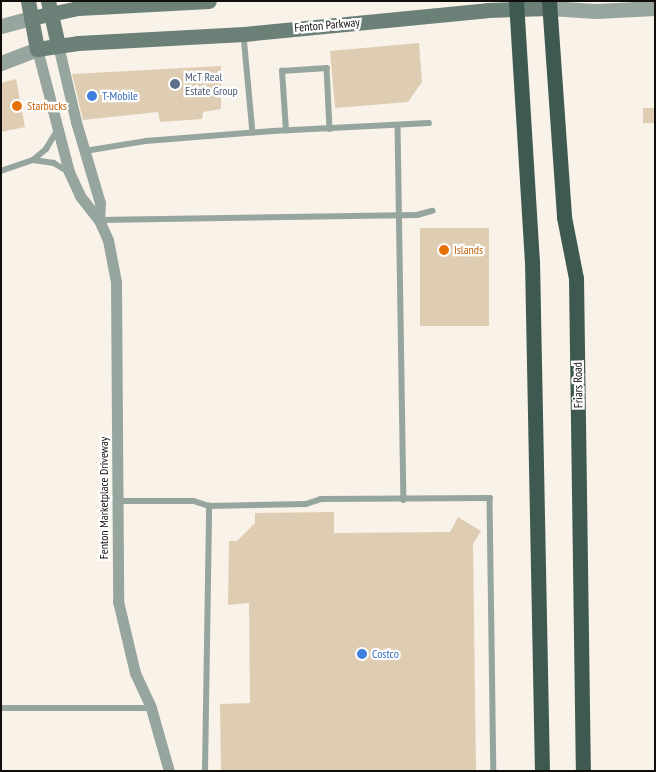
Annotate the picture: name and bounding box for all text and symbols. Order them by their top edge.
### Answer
street label: Fenton Parkway [294,15,360,35]
place label: McT Real Estate Group [185,70,238,98]
marker: McT Real Estate Group [169,78,181,90]
place label: T-Mobile [102,89,138,103]
marker: T-Mobile [86,90,98,102]
place label: Starbucks [27,99,67,113]
marker: Starbucks [11,100,23,112]
place label: Islands [454,243,483,257]
marker: Islands [438,244,450,256]
street label: Friars Road [570,362,586,408]
street label: Fenton Marketplace Driveway [97,437,111,559]
place label: Costco [372,647,399,661]
marker: Costco [356,648,368,660]

